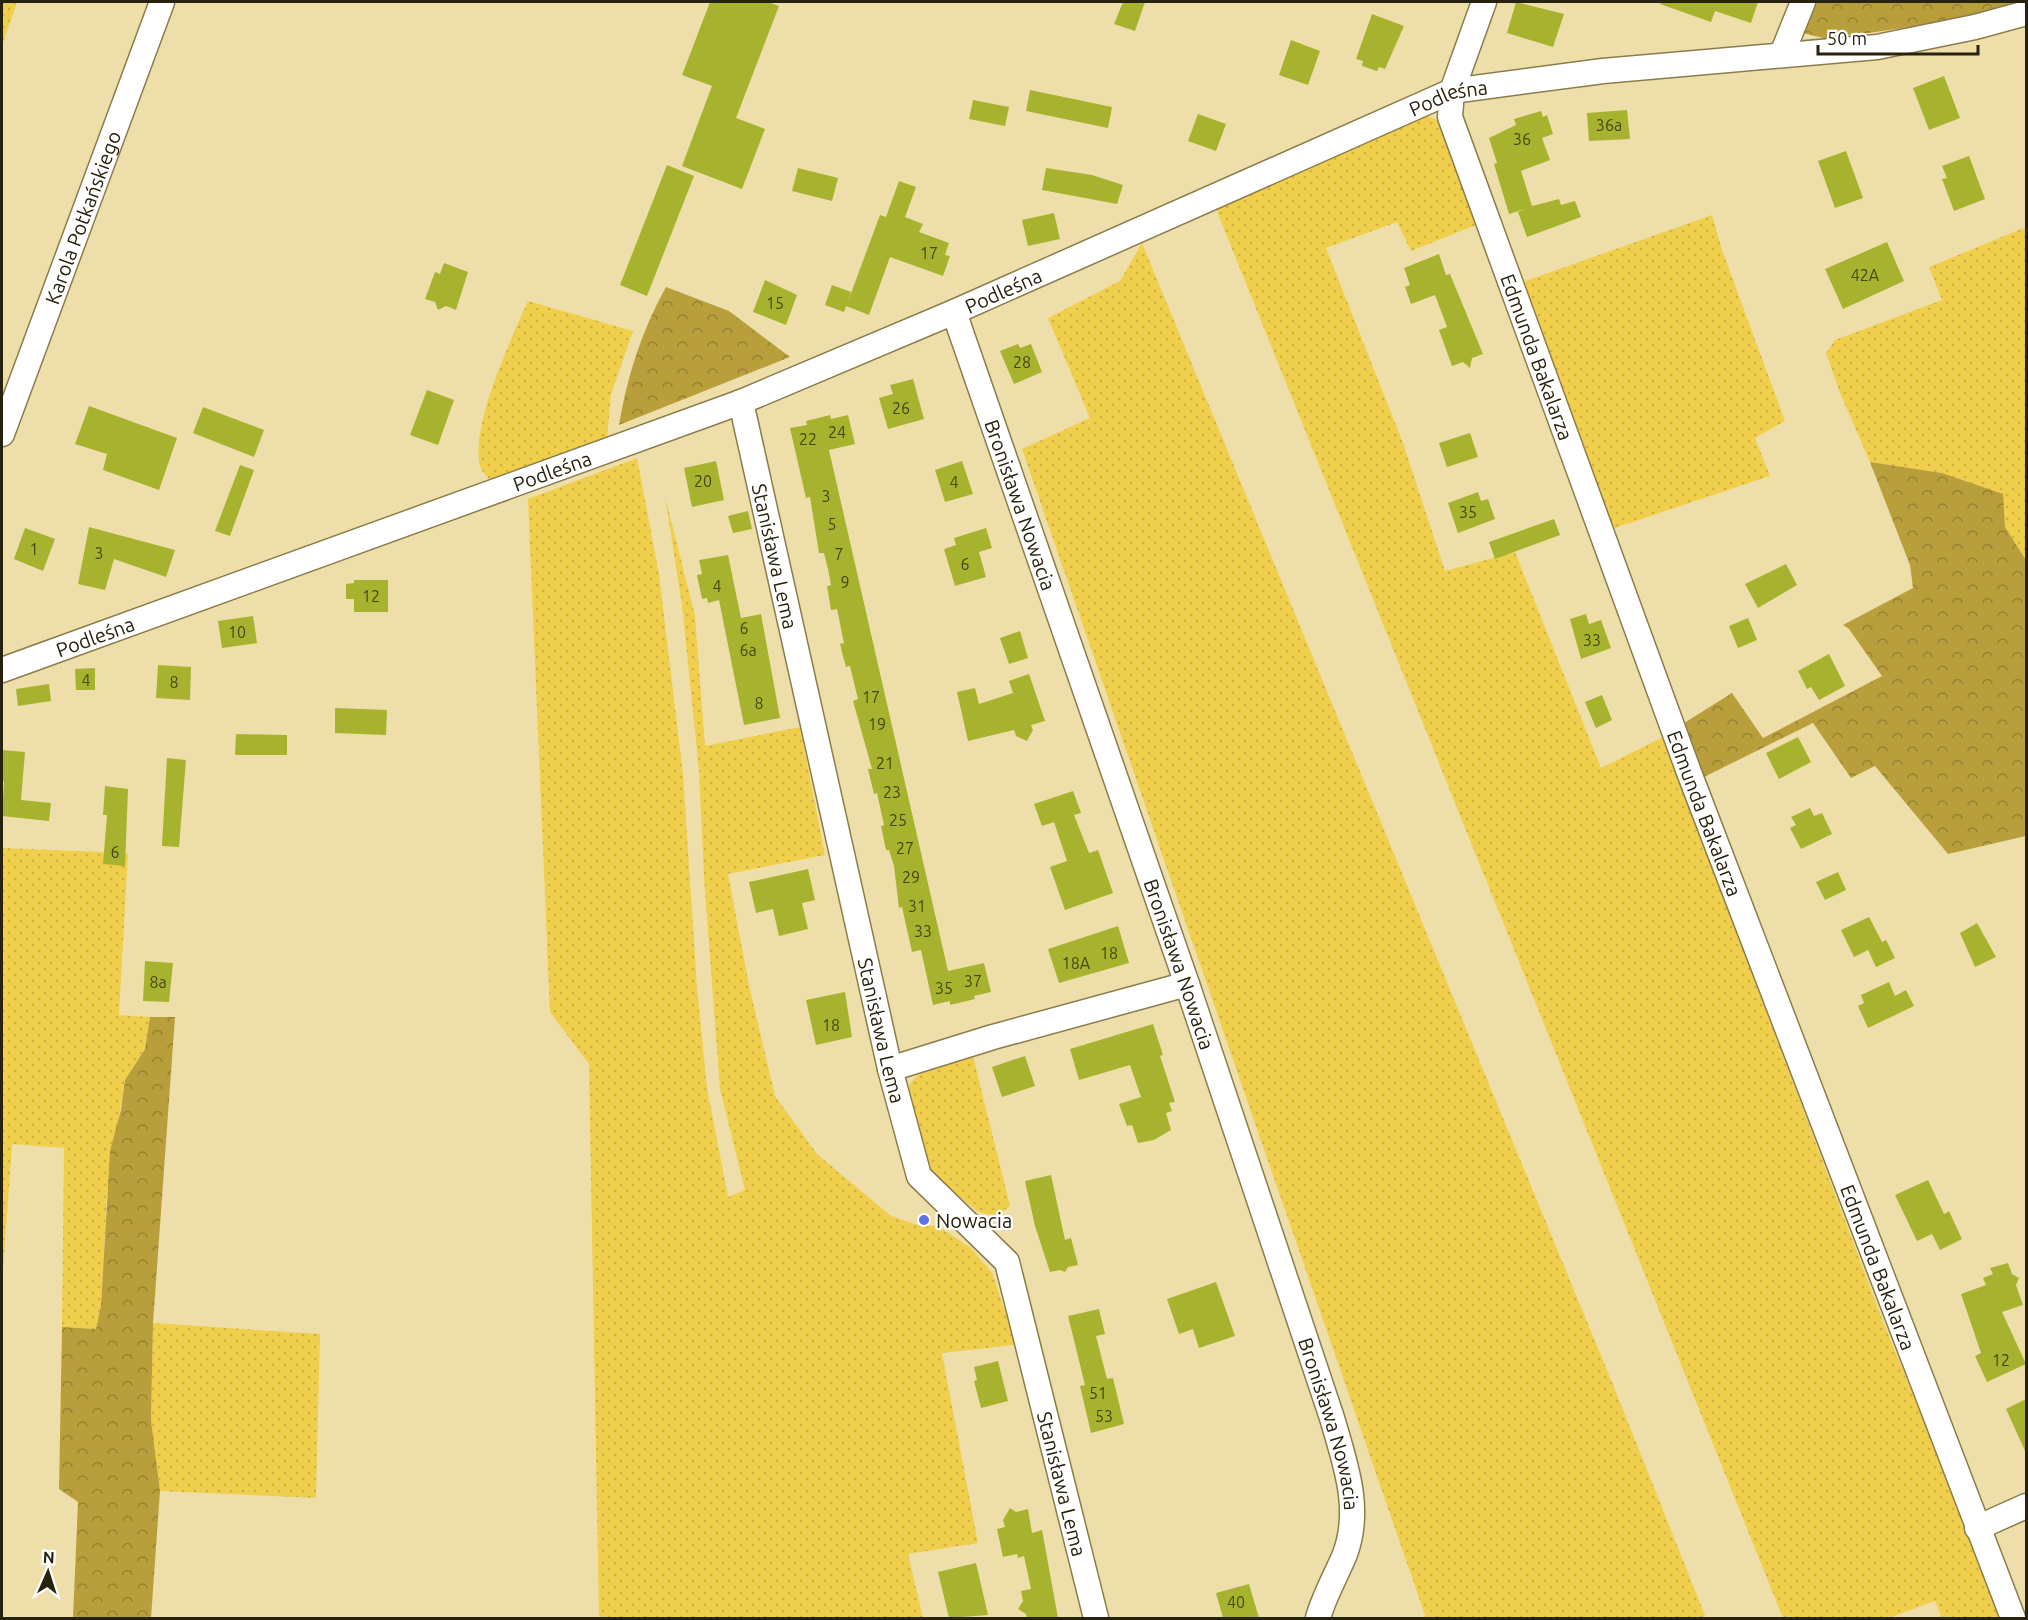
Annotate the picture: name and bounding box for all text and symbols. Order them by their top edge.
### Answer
scale bar [1818,18,1978,56]
text: 50 m [1827,28,1867,48]
street label: Podleśna [1405,75,1489,120]
house number: 36a [1596,116,1622,134]
street label: Karola Potkańskiego [40,128,125,307]
house number: 36 [1513,130,1531,148]
house number: 17 [920,244,938,262]
street label: Podleśna [961,263,1045,317]
house number: 42A [1851,266,1880,284]
street label: Edmunda Bakalarza [1497,271,1578,443]
house number: 15 [766,294,784,312]
house number: 28 [1013,353,1031,371]
house number: 26 [892,399,910,417]
street label: Bronisława Nowacia [981,416,1061,593]
house number: 24 [828,423,846,441]
house number: 22 [799,430,817,448]
street label: Podleśna [510,446,594,495]
house number: 20 [694,472,712,490]
house number: 4 [949,473,959,491]
street label: Stanisława Lema [748,481,803,631]
house number: 3 [821,487,831,505]
house number: 35 [1459,503,1477,521]
house number: 5 [827,515,837,533]
house number: 1 [29,540,39,558]
house number: 3 [94,544,104,562]
house number: 7 [834,545,844,563]
house number: 6 [960,555,970,573]
house number: 9 [840,573,850,591]
house number: 4 [712,577,722,595]
house number: 12 [362,587,380,605]
street label: Podleśna [53,611,137,661]
house number: 6 [739,619,749,637]
house number: 10 [228,623,246,641]
house number: 33 [1583,631,1601,649]
house number: 6a [739,641,757,659]
house number: 4 [81,671,91,689]
house number: 8 [169,673,179,691]
house number: 17 [862,688,880,706]
house number: 8 [754,694,764,712]
house number: 19 [868,715,886,733]
street label: Edmunda Bakalarza [1663,727,1747,899]
house number: 21 [876,754,894,772]
house number: 23 [883,783,901,801]
house number: 25 [889,811,907,829]
house number: 27 [896,839,914,857]
house number: 6 [110,843,120,861]
house number: 29 [902,868,920,886]
street label: Bronisława Nowacia [1140,876,1220,1052]
house number: 31 [908,897,926,915]
house number: 33 [914,922,932,940]
house number: 18 [1100,944,1118,962]
house number: 18A [1062,954,1091,972]
street label: Stanisława Lema [854,956,910,1106]
house number: 37 [964,972,982,990]
house number: 8a [149,973,167,991]
house number: 35 [935,979,953,997]
house number: 18 [822,1016,840,1034]
street label: Edmunda Bakalarza [1836,1181,1921,1353]
place label: Nowacia [936,1209,1012,1232]
marker: Nowacia [917,1213,931,1227]
street label: Bronisława Nowacia [1294,1334,1364,1511]
house number: 12 [1992,1351,2010,1369]
house number: 51 [1089,1384,1107,1402]
house number: 53 [1095,1407,1113,1425]
street label: Stanisława Lema [1033,1409,1092,1559]
north arrow [18,1542,78,1602]
text: N [42,1548,55,1566]
house number: 40 [1227,1593,1245,1611]

